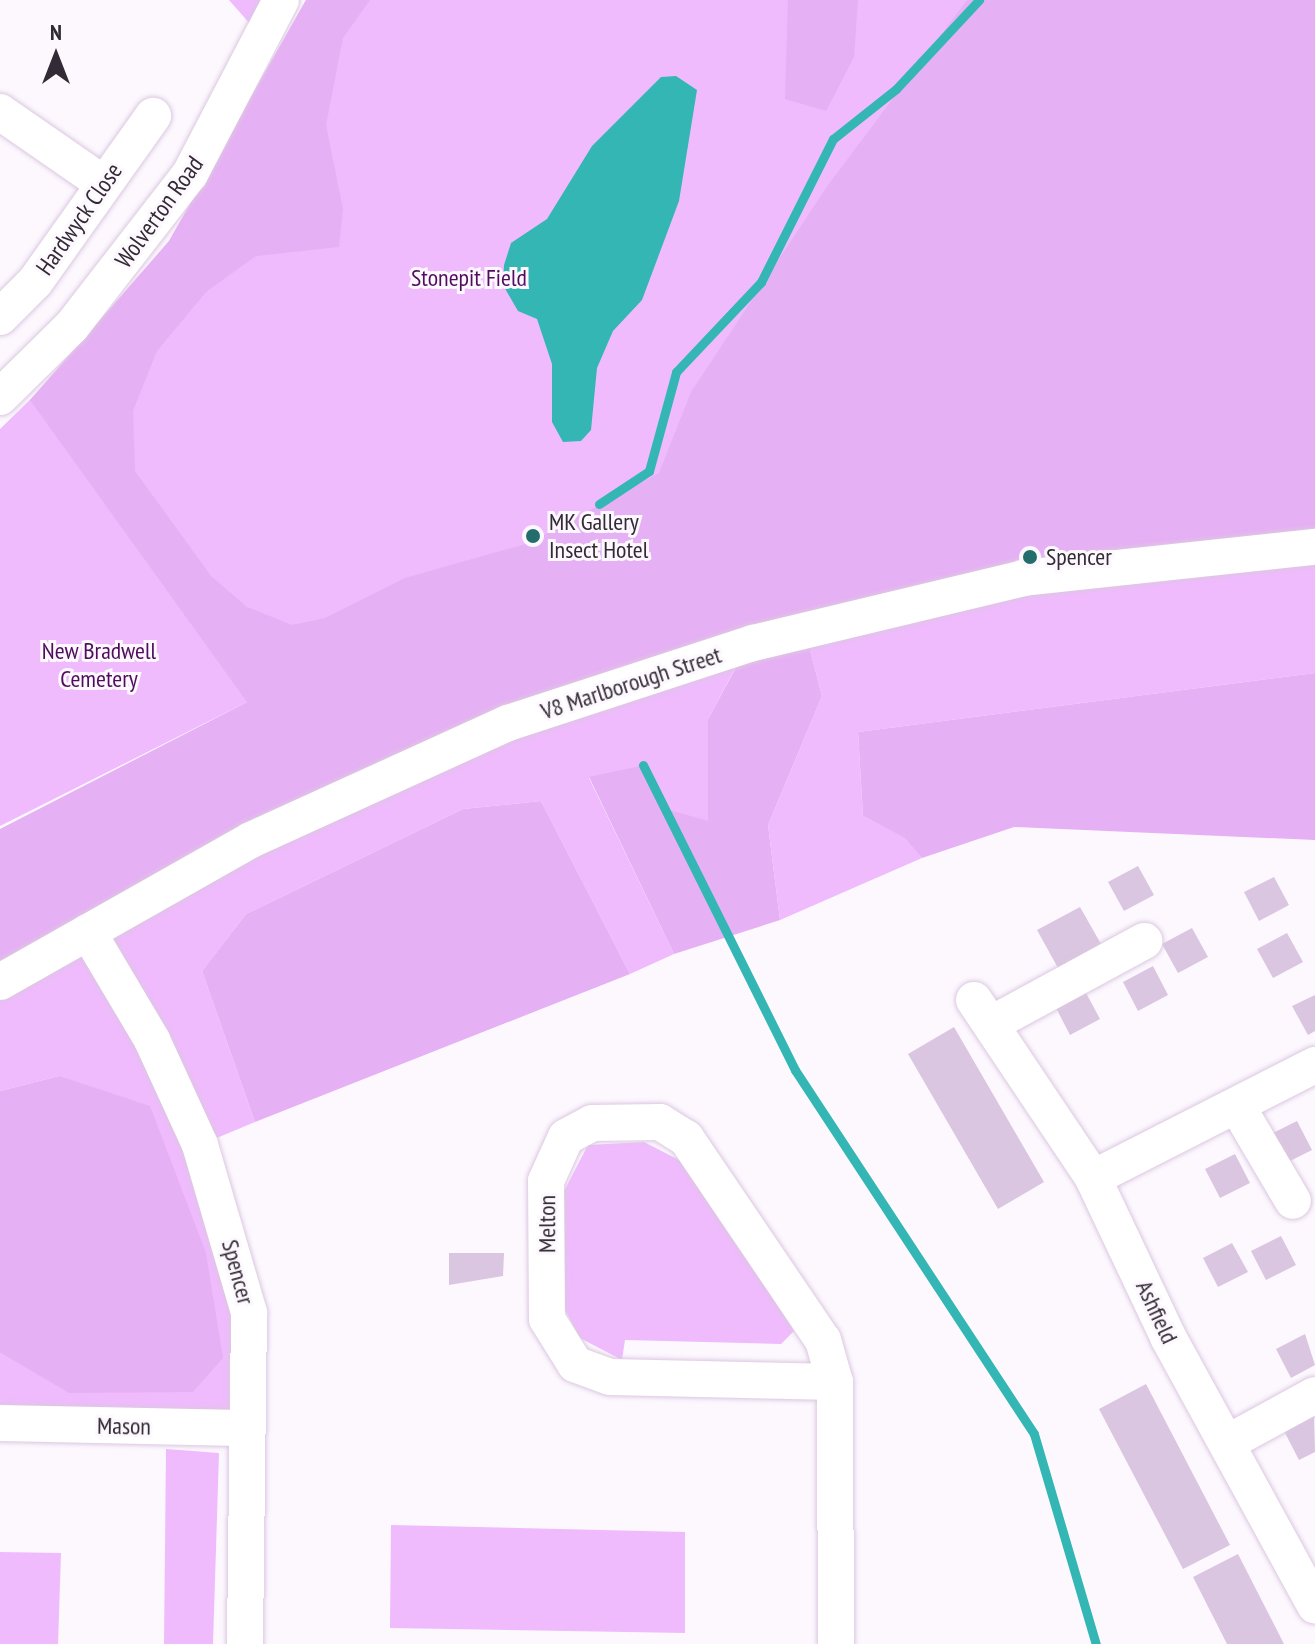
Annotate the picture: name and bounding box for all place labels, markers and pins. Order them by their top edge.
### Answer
place label: MK Gallery Insect Hotel [549,508,648,564]
marker: MK Gallery Insect Hotel [524,527,542,545]
place label: Spencer [1046,543,1112,571]
marker: Spencer [1021,548,1039,566]

